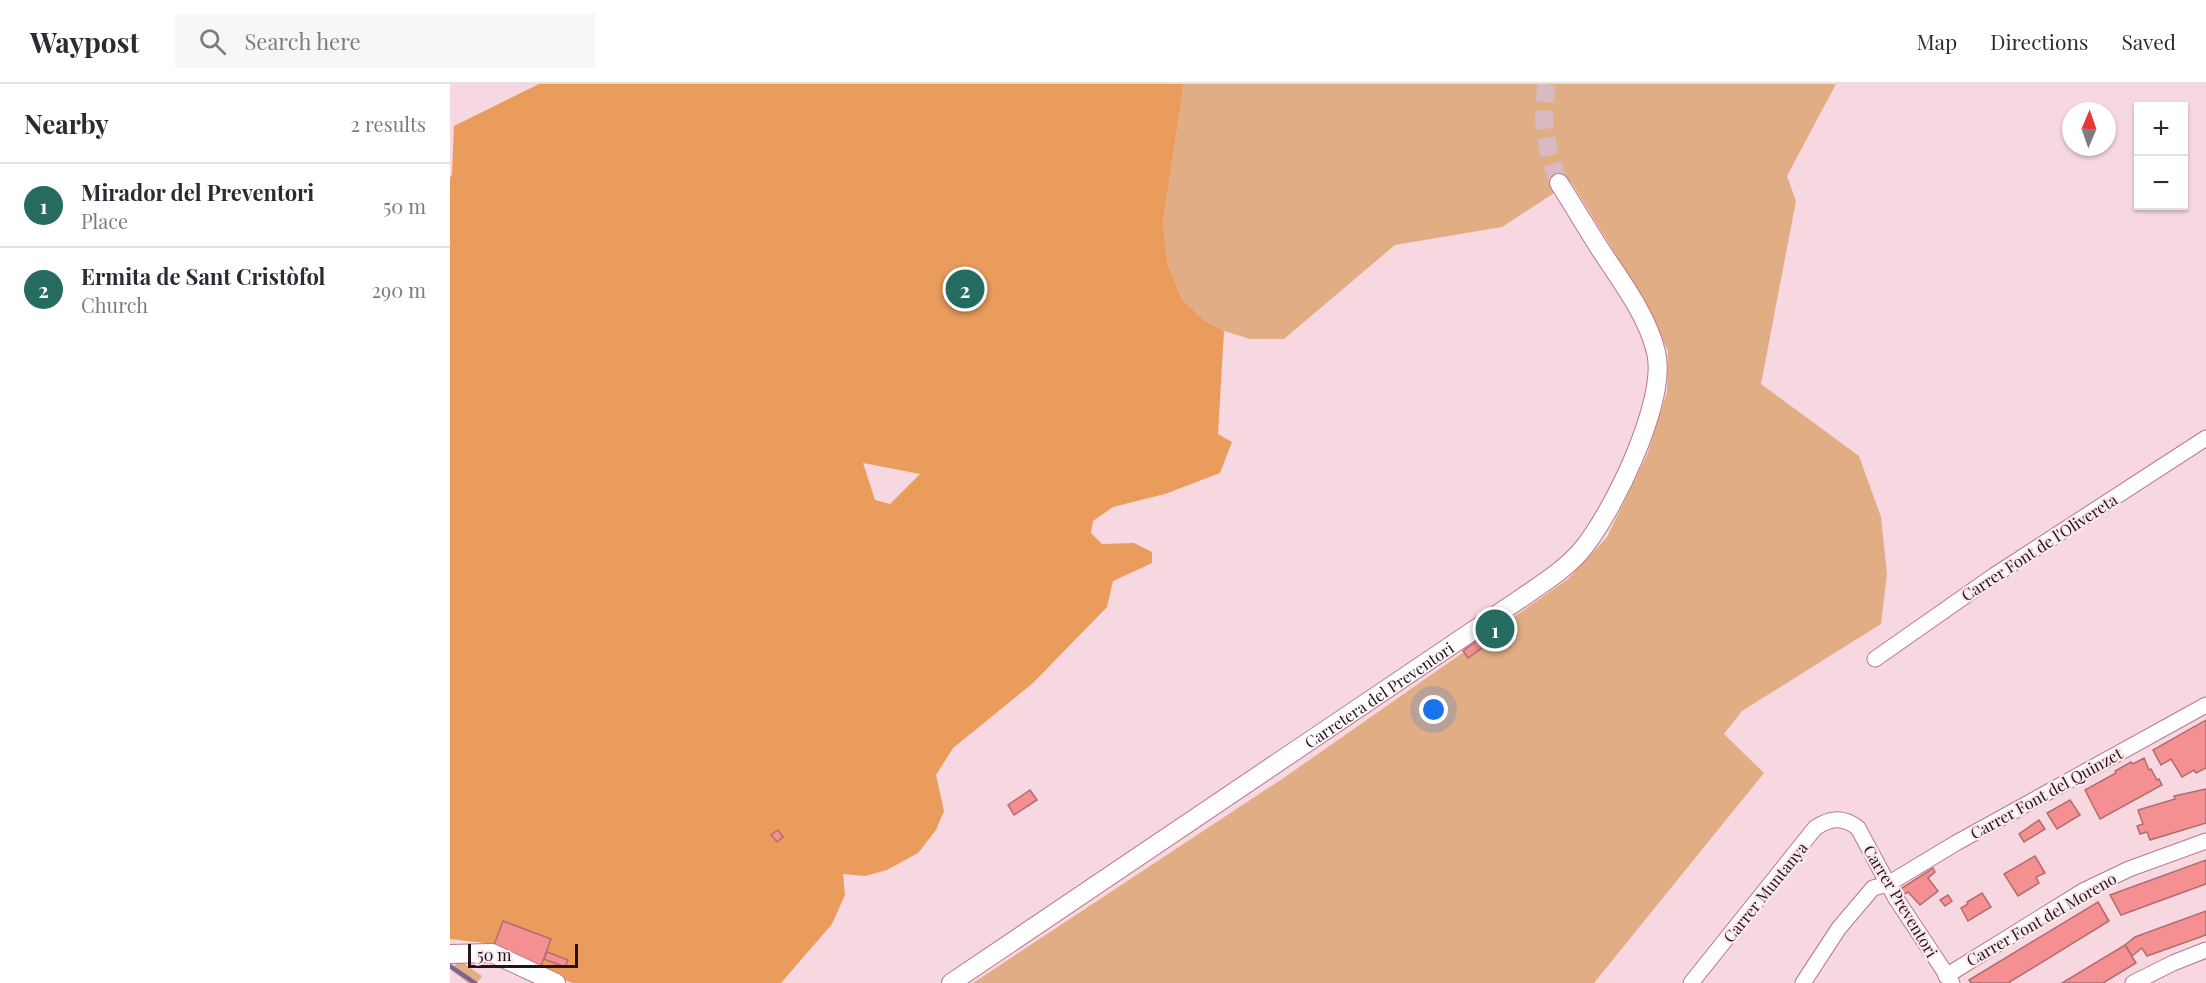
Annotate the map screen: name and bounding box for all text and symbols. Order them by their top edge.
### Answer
search box [175,14,595,68]
text: Waypost [30,23,139,60]
icon: search [196,25,229,58]
text: Search here [244,26,361,56]
text: Map [1916,27,1957,55]
text: Directions [1990,27,2088,55]
text: Saved [2121,27,2176,55]
north arrow [2062,102,2116,156]
map controls [2134,102,2188,210]
button: + [2134,102,2188,156]
text: Nearby [24,106,109,141]
text: 2 results [351,110,426,137]
button: − [2134,156,2188,210]
text: Mirador del Preventori [81,177,314,207]
text: 1 [40,192,47,219]
text: 50 m [383,192,426,219]
text: Place [81,207,128,234]
text: Ermita de Sant Cristòfol [81,261,325,291]
pin: 2 [946,266,984,312]
text: 2 [38,276,49,303]
text: 290 m [372,276,426,303]
text: Church [81,291,148,318]
street label: Carrer Font de l'Olivereta [1957,489,2121,605]
pin: 1 [1476,606,1514,652]
street label: Carretera del Preventori [1300,636,1458,752]
your location [1419,695,1448,724]
street label: Carrer Font del Quinzet [1966,742,2126,844]
street label: Carrer Muntanya [1718,837,1812,947]
street label: Carrer Preventori [1859,841,1943,961]
street label: Carrer Font del Moreno [1962,867,2120,971]
scale bar [468,941,578,968]
text: 50 m [477,944,511,965]

